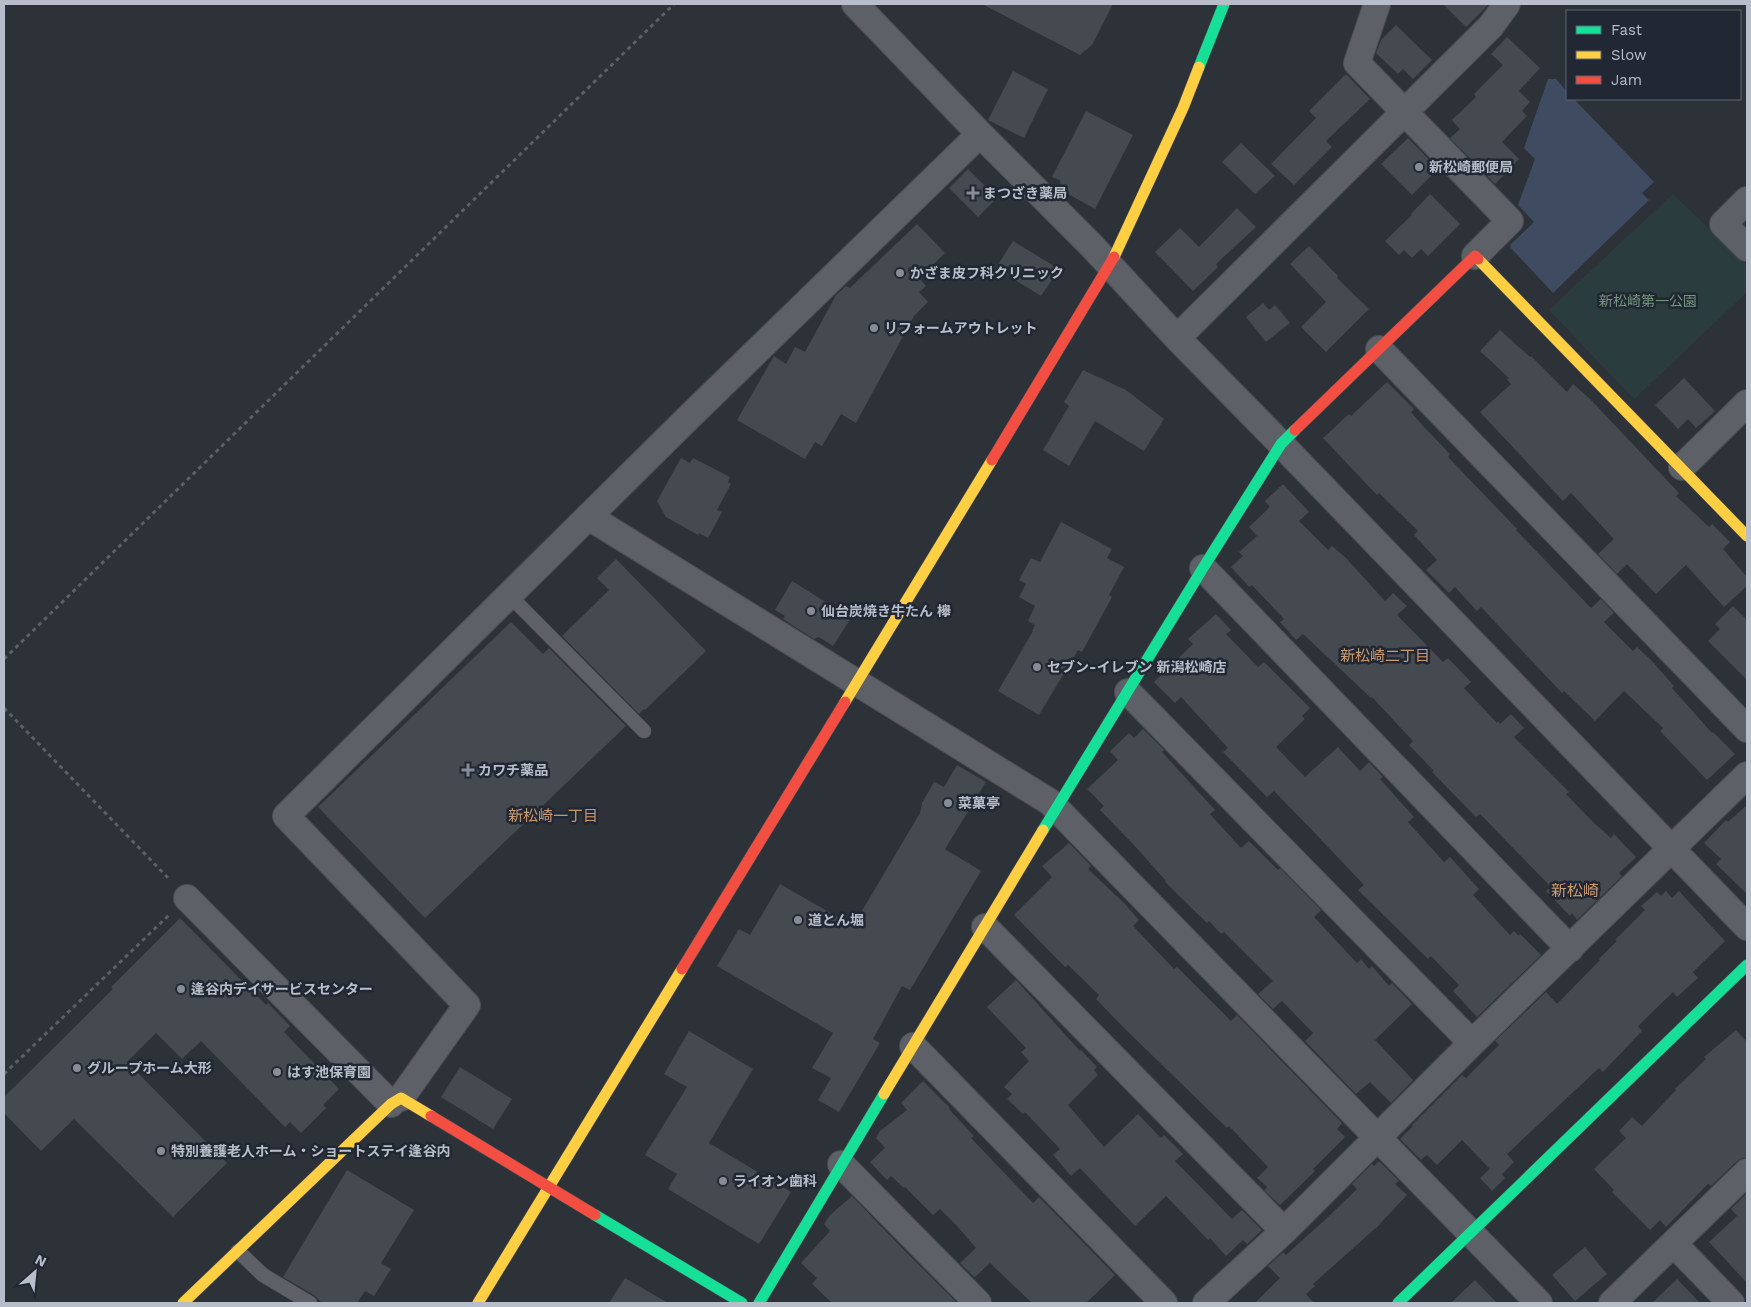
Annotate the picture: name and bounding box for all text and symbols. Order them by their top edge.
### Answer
legend [1566,10,1741,100]
text: Fast [1611,21,1643,39]
text: Slow [1611,46,1647,64]
text: Jam [1611,71,1642,89]
place label: 新松崎郵便局 [1429,159,1513,175]
marker: 新松崎郵便局 [1413,161,1425,173]
place label: まつざき薬局 [983,185,1067,201]
marker: まつざき薬局 [967,187,979,199]
place label: かざま皮フ科クリニック [910,265,1064,281]
marker: かざま皮フ科クリニック [894,267,906,279]
park label: 新松崎第一公園 [1599,293,1697,309]
place label: リフォームアウトレット [884,320,1038,336]
marker: リフォームアウトレット [868,322,880,334]
place label: 仙台炭焼き牛たん 欅 [821,603,951,619]
marker: 仙台炭焼き牛たん 欅 [805,605,817,617]
district label: 新松崎二丁目 [1340,647,1430,665]
place label: セブン-イレブン 新潟松崎店 [1047,659,1226,675]
marker: セブン-イレブン 新潟松崎店 [1031,661,1043,673]
place label: カワチ薬品 [478,762,548,778]
marker: カワチ薬品 [462,764,474,776]
place label: 菜菓亭 [958,795,1000,811]
marker: 菜菓亭 [942,797,954,809]
district label: 新松崎一丁目 [508,807,598,825]
district label: 新松崎 [1551,881,1599,900]
place label: 道とん堀 [808,912,864,928]
marker: 道とん堀 [792,914,804,926]
place label: 逢谷内デイサービスセンター [191,981,373,997]
marker: 逢谷内デイサービスセンター [175,983,187,995]
place label: グループホーム大形 [87,1060,212,1076]
marker: グループホーム大形 [71,1062,83,1074]
place label: はす池保育園 [287,1064,371,1080]
marker: はす池保育園 [271,1066,283,1078]
place label: 特別養護老人ホーム・ショートステイ逢谷内 [171,1143,451,1159]
marker: 特別養護老人ホーム・ショートステイ逢谷内 [155,1145,167,1157]
place label: ライオン歯科 [733,1173,817,1189]
marker: ライオン歯科 [717,1175,729,1187]
north arrow [10,1247,60,1297]
text: N [33,1251,49,1270]

